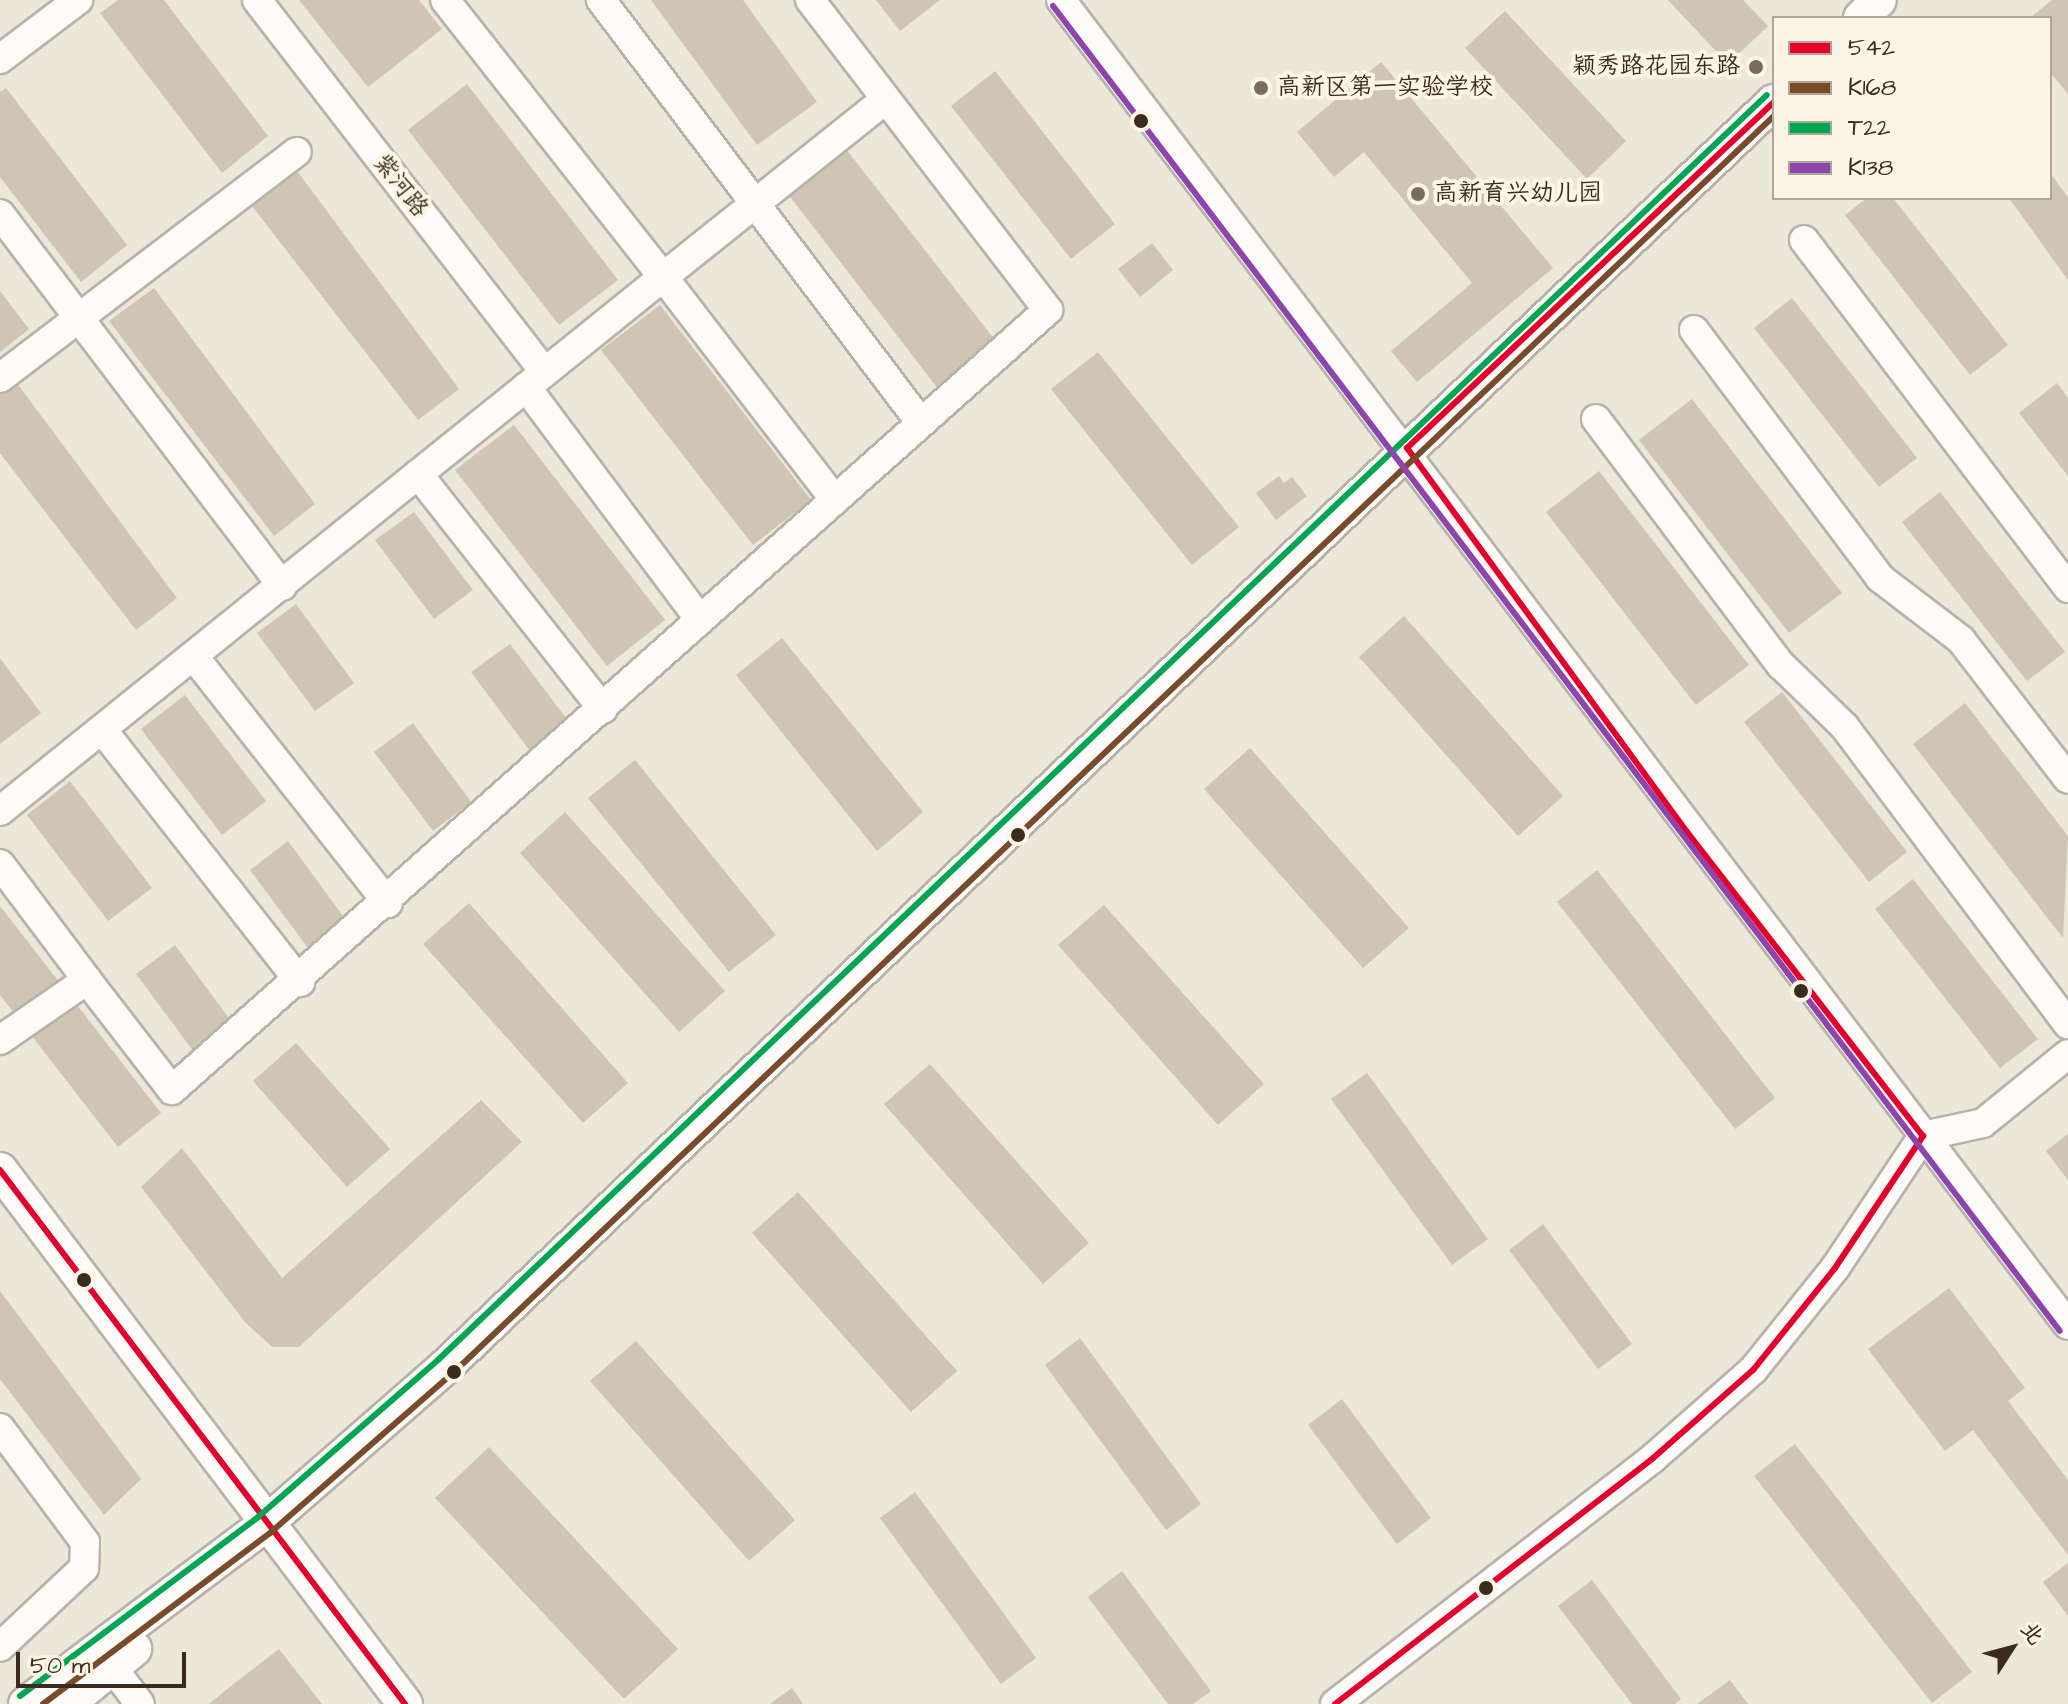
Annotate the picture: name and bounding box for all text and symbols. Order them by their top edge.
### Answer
legend [1772,16,2052,200]
text: 542 [1848,31,1895,65]
place label: 颖秀路花园东路 [1572,53,1740,81]
marker: 颖秀路花园东路 [1747,58,1765,76]
text: K168 [1848,71,1896,105]
place label: 高新区第一实验学校 [1277,74,1493,102]
marker: 高新区第一实验学校 [1252,79,1270,97]
text: T22 [1848,111,1890,145]
unlabelled marker [1133,113,1149,129]
street label: 紫河路 [366,149,434,223]
text: K138 [1848,151,1893,185]
place label: 高新育兴幼儿园 [1434,180,1602,208]
marker: 高新育兴幼儿园 [1409,185,1427,203]
unlabelled marker [1010,827,1026,843]
unlabelled marker [1793,983,1809,999]
unlabelled marker [76,1272,92,1288]
unlabelled marker [446,1364,462,1380]
unlabelled marker [1478,1580,1494,1596]
north arrow [1972,1608,2052,1688]
text: 北 [2013,1616,2051,1652]
scale bar [20,1636,190,1686]
text: 50 m [30,1649,90,1683]

